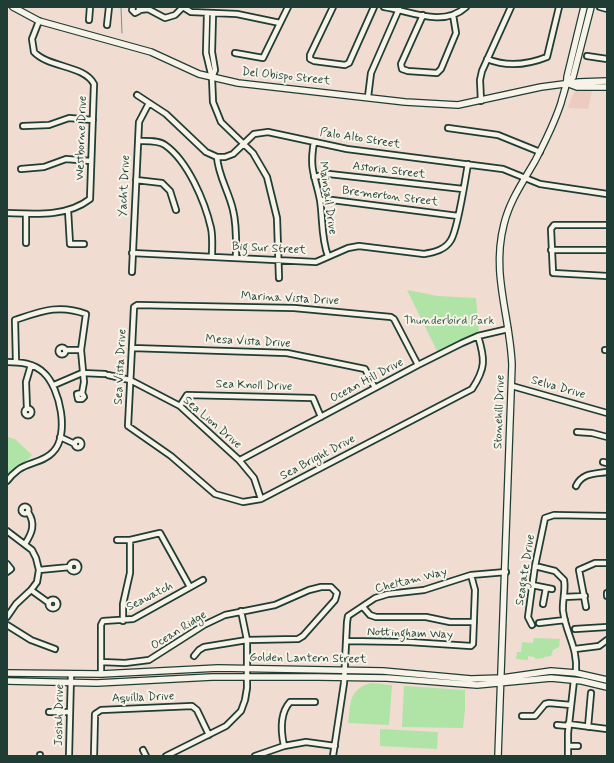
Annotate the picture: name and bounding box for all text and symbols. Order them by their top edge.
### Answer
street label: Del Obispo Street [241,65,331,89]
street label: Westborne Drive [73,95,91,181]
street label: Palo Alto Street [319,126,401,152]
street label: Yacht Drive [116,154,134,218]
street label: Astoria Street [352,159,426,183]
street label: Mainsail Drive [315,161,339,235]
street label: Bremerton Street [341,184,439,210]
street label: Big Sur Street [232,240,306,258]
street label: Marina Vista Drive [241,289,339,309]
park label: Thunderbird Park [404,314,494,328]
street label: Sea Vista Drive [112,329,130,405]
street label: Mesa Vista Drive [205,333,291,351]
street label: Ocean Hill Drive [328,356,406,406]
street label: Selva Drive [529,373,587,403]
street label: Stonehill Drive [492,375,508,449]
street label: Sea Knoll Drive [215,377,293,395]
street label: Sea Lion Drive [180,394,244,452]
street label: Sea Bright Drive [278,432,358,484]
street label: Seagate Drive [513,533,539,607]
street label: Cheltam Way [374,565,448,597]
street label: Seawatch [124,579,176,615]
street label: Ocean Ridge [149,608,209,654]
street label: Nottingham Way [367,625,453,643]
street label: Golden Lantern Street [249,651,367,667]
street label: Josiah Drive [52,684,68,746]
street label: Aquilla Drive [112,690,174,706]

